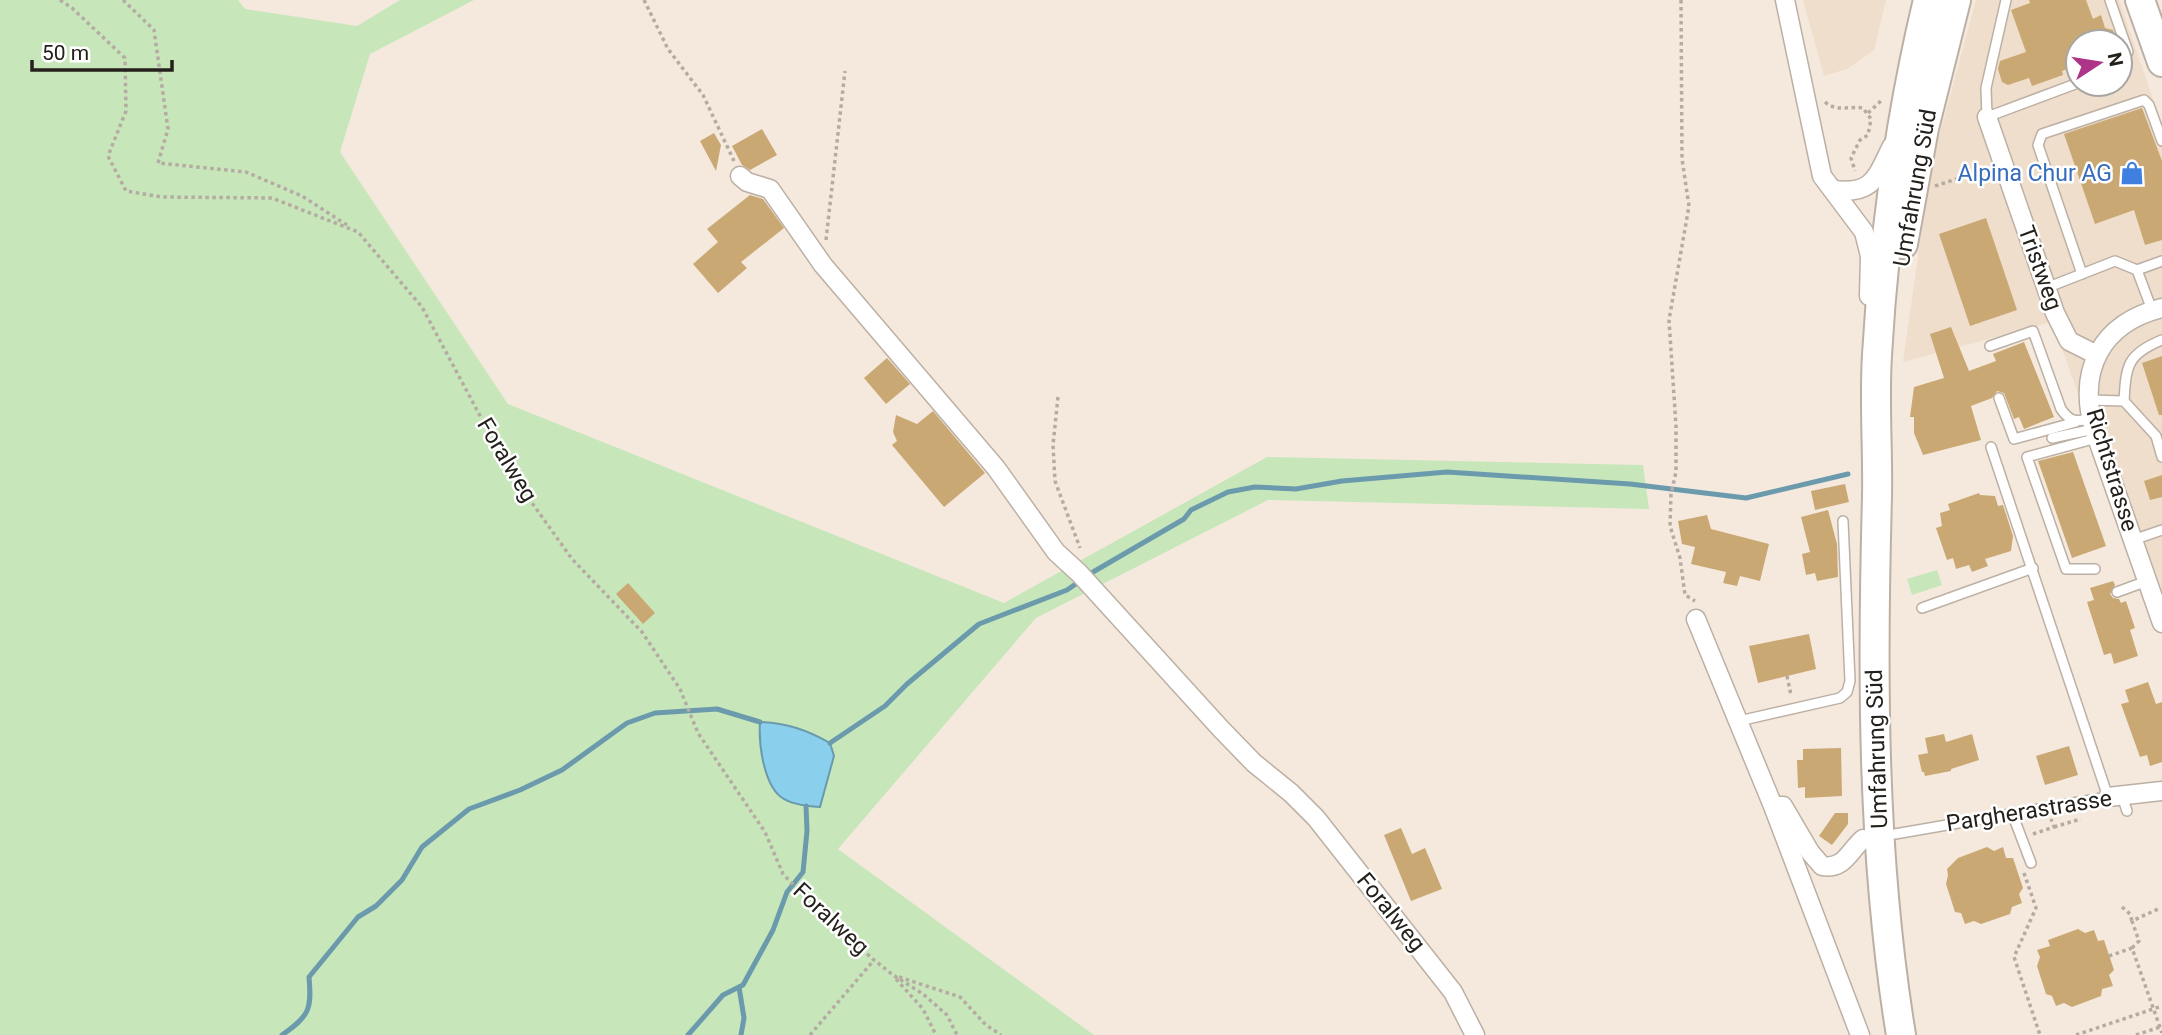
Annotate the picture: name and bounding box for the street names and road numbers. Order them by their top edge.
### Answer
street label: Umfahrung Süd [1888,107,1942,269]
street label: Tristweg [2012,222,2068,314]
street label: Richtstrasse [2080,405,2144,535]
street label: Foralweg [471,413,543,507]
street label: Umfahrung Süd [1861,669,1893,829]
street label: Pargherastrasse [1944,785,2114,837]
street label: Foralweg [1351,867,1431,957]
street label: Foralweg [788,877,874,961]

